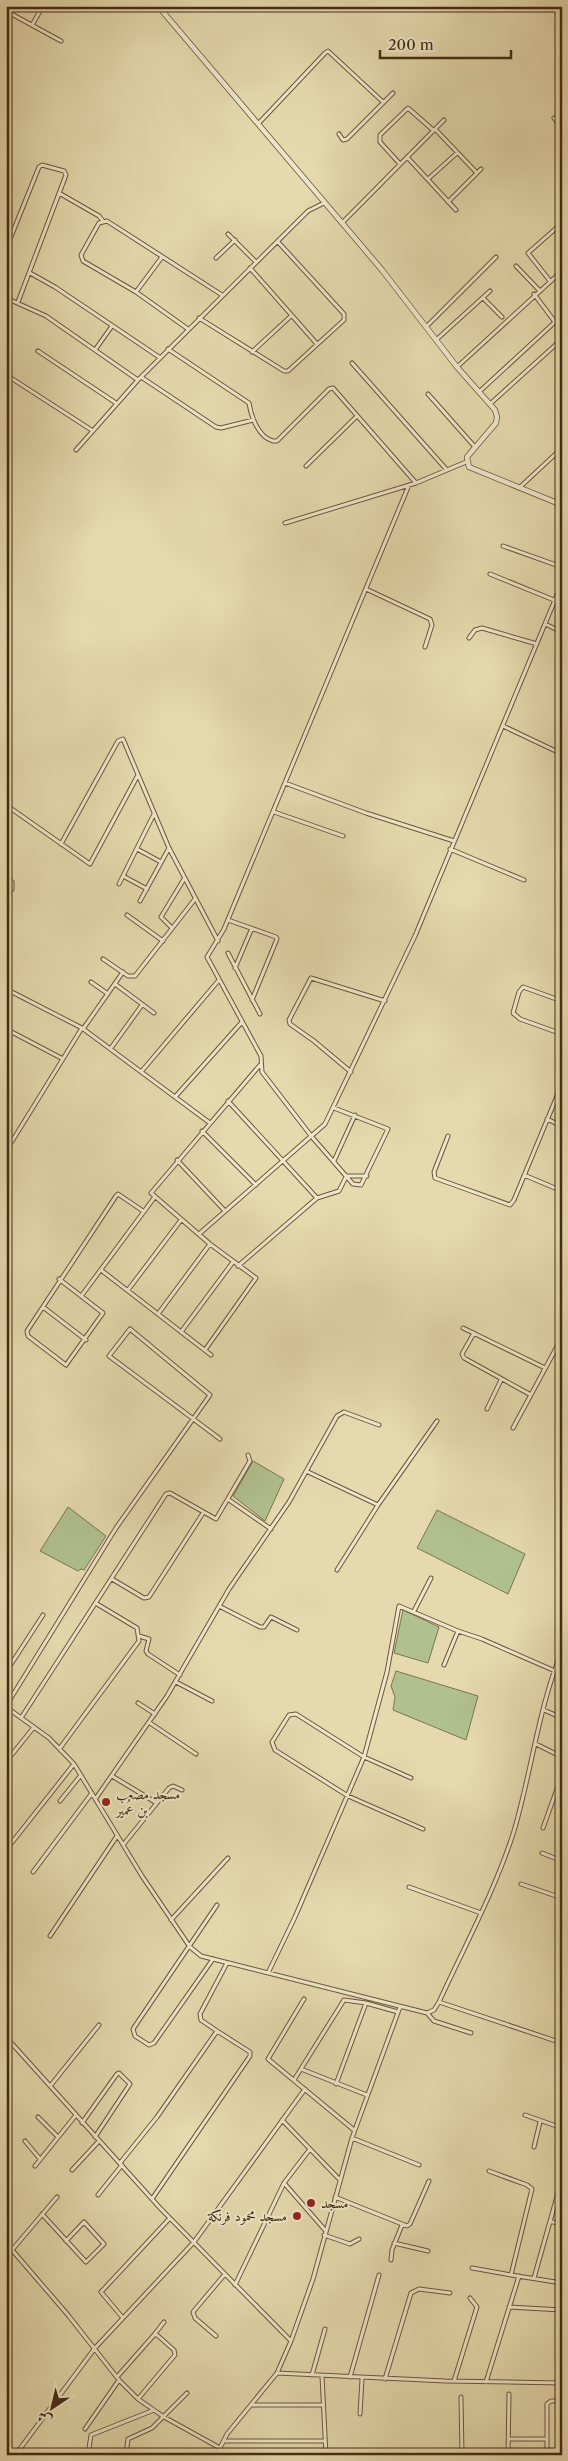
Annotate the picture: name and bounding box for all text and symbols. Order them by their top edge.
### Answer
scale bar [380,28,512,60]
text: 200 m [388,35,434,54]
place label: مسجد مصعب بن عُمير [114,1785,180,1819]
marker: مسجد مصعب بن عُمير [100,1796,112,1808]
place label: مسجد [321,2194,348,2212]
marker: مسجد [305,2197,317,2209]
place label: مسجد محمود فرنكة [207,2207,287,2225]
marker: مسجد محمود فرنكة [291,2210,303,2222]
north arrow [28,2384,78,2434]
text: ش [34,2407,55,2430]

